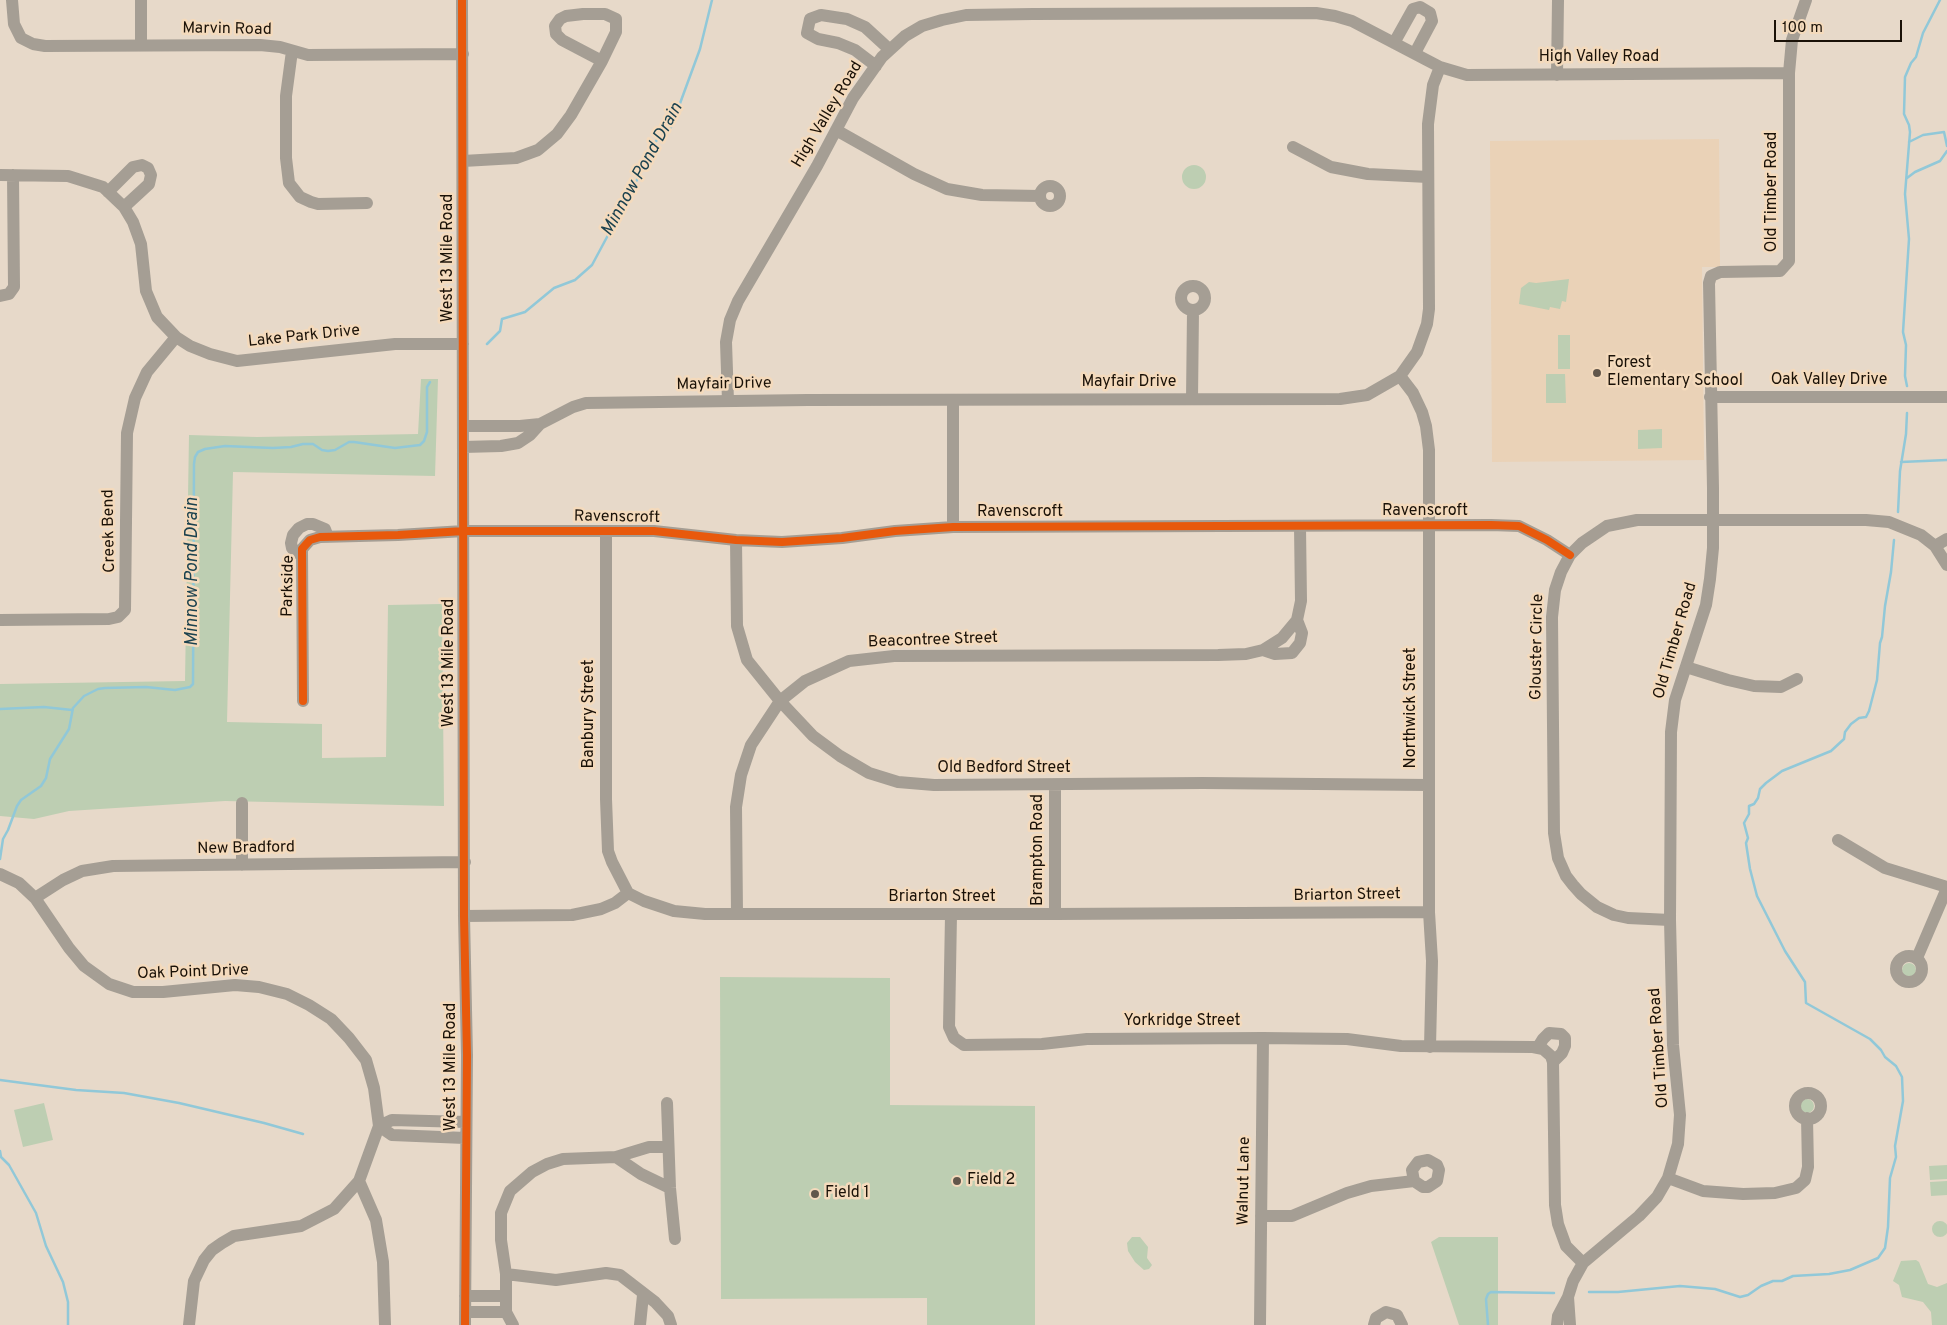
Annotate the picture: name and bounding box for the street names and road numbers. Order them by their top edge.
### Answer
street label: Marvin Road [182,20,272,40]
street label: High Valley Road [1539,48,1659,68]
street label: High Valley Road [789,58,867,172]
street label: Old Timber Road [1763,132,1783,252]
street label: West 13 Mile Road [439,194,459,322]
street label: Lake Park Drive [247,322,361,352]
street label: Oak Valley Drive [1771,371,1887,391]
street label: Mayfair Drive [1082,373,1176,393]
street label: Mayfair Drive [676,375,772,395]
street label: Creek Bend [100,489,120,573]
street label: Ravenscroft [1382,502,1468,522]
street label: Ravenscroft [977,503,1063,523]
street label: Ravenscroft [574,508,660,528]
street label: Parkside [279,555,299,617]
street label: Old Timber Road [1650,580,1702,702]
street label: Glouster Circle [1527,594,1549,700]
street label: West 13 Mile Road [440,599,460,727]
street label: Beacontree Street [868,629,998,653]
street label: Northwick Street [1402,647,1422,769]
street label: Banbury Street [580,659,600,769]
street label: Old Bedford Street [937,759,1071,779]
street label: Brampton Road [1029,794,1049,906]
street label: New Bradford [197,839,295,859]
street label: Briarton Street [1293,885,1401,907]
street label: Briarton Street [888,888,996,908]
street label: Oak Point Drive [137,961,249,985]
street label: Old Timber Road [1646,987,1674,1109]
street label: West 13 Mile Road [442,1003,462,1131]
street label: Yorkridge Street [1124,1012,1240,1032]
street label: Walnut Lane [1235,1136,1255,1226]

